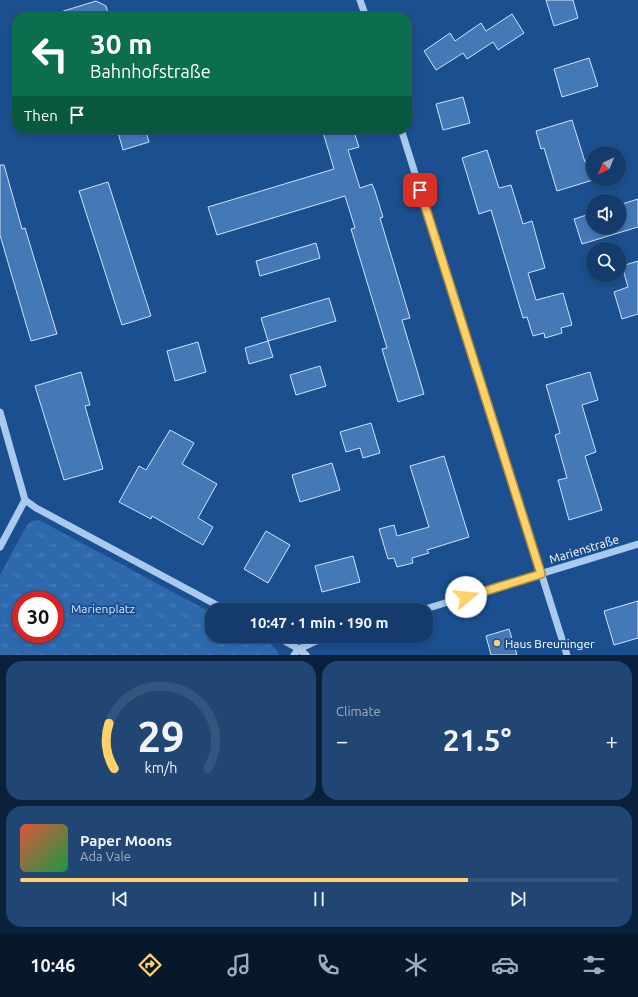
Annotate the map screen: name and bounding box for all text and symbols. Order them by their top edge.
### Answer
icon: left [24,28,76,80]
text: 30 m [90,28,152,59]
text: Bahnhofstraße [90,61,211,81]
icon: arrive [66,104,88,126]
text: Then [24,107,58,124]
north arrow [586,146,626,186]
map controls [586,146,626,282]
pin [403,173,437,207]
icon: arrive [409,179,431,201]
button: sound [586,194,626,234]
button: search [586,242,626,282]
street label: Marienstraße [548,532,620,566]
position arrow [445,576,487,618]
speed limit sign: 30 [12,591,64,643]
park label: Marienplatz [71,602,136,615]
text: 10:47 · 1 min · 190 m [250,614,388,631]
place label: Haus Breuninger [505,637,595,650]
marker: Haus Breuninger [492,638,502,648]
text: Climate [336,704,381,718]
text: 29 [138,712,184,759]
text: 21.5° [443,723,511,757]
text: − [336,728,348,753]
text: + [606,728,618,753]
text: km/h [145,759,177,775]
text: Paper Moons [80,832,172,849]
text: Ada Vale [80,849,131,863]
icon: previous [109,888,131,910]
icon: pause [308,888,330,910]
icon: next [507,888,529,910]
icon: directions [136,951,164,979]
icon: music [225,951,253,979]
icon: phone [314,951,342,979]
icon: climate [402,951,430,979]
icon: car [491,951,519,979]
icon: filters [580,951,608,979]
text: 10:46 [30,955,75,975]

